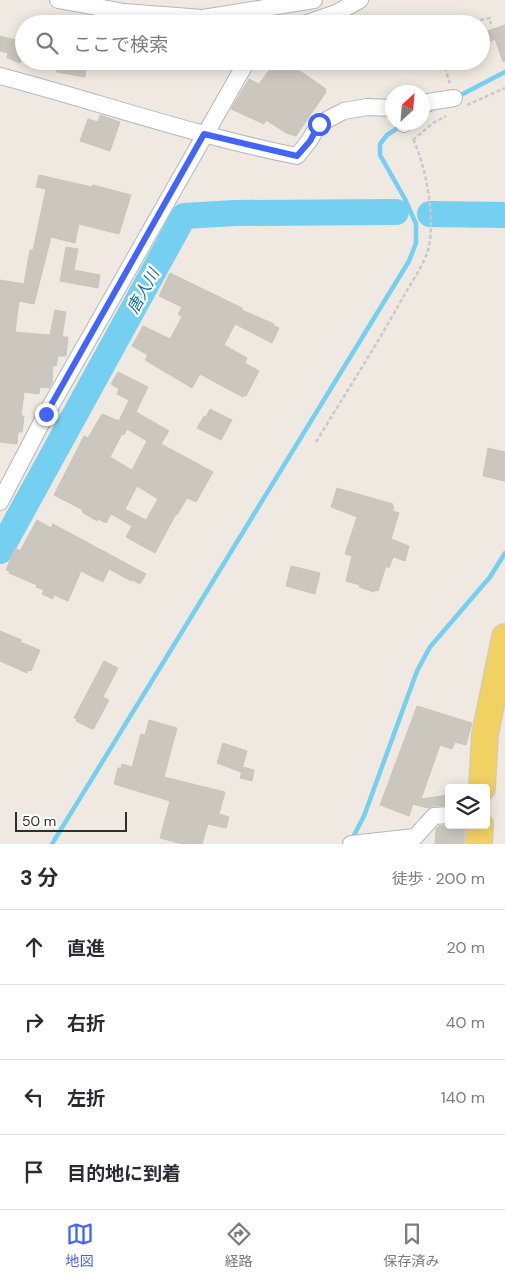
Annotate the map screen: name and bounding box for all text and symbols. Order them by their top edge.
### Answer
search box [15,15,490,70]
icon: search [33,29,61,57]
text: ここで検索 [73,32,168,57]
north arrow [385,85,430,130]
route start [308,113,331,136]
water label: 唐人川 [122,263,165,317]
route end [35,403,58,426]
map controls [445,784,490,829]
button: layers [445,784,490,829]
scale bar [15,809,128,832]
text: 50 m [22,812,56,830]
text: 3 分 [20,864,59,892]
text: 徒歩 · 200 m [392,868,485,889]
icon: ahead [20,933,48,961]
text: 直進 [67,936,105,961]
text: 20 m [446,937,485,958]
icon: right [20,1008,48,1036]
text: 右折 [67,1011,105,1036]
text: 40 m [446,1012,485,1033]
icon: left [20,1083,48,1111]
text: 左折 [67,1086,105,1111]
text: 140 m [441,1087,485,1108]
icon: arrive [20,1158,48,1186]
text: 目的地に到着 [67,1161,181,1186]
tab: 地図 [66,1220,94,1270]
tab: 経路 [225,1220,253,1270]
tab: 保存済み [384,1220,440,1270]

